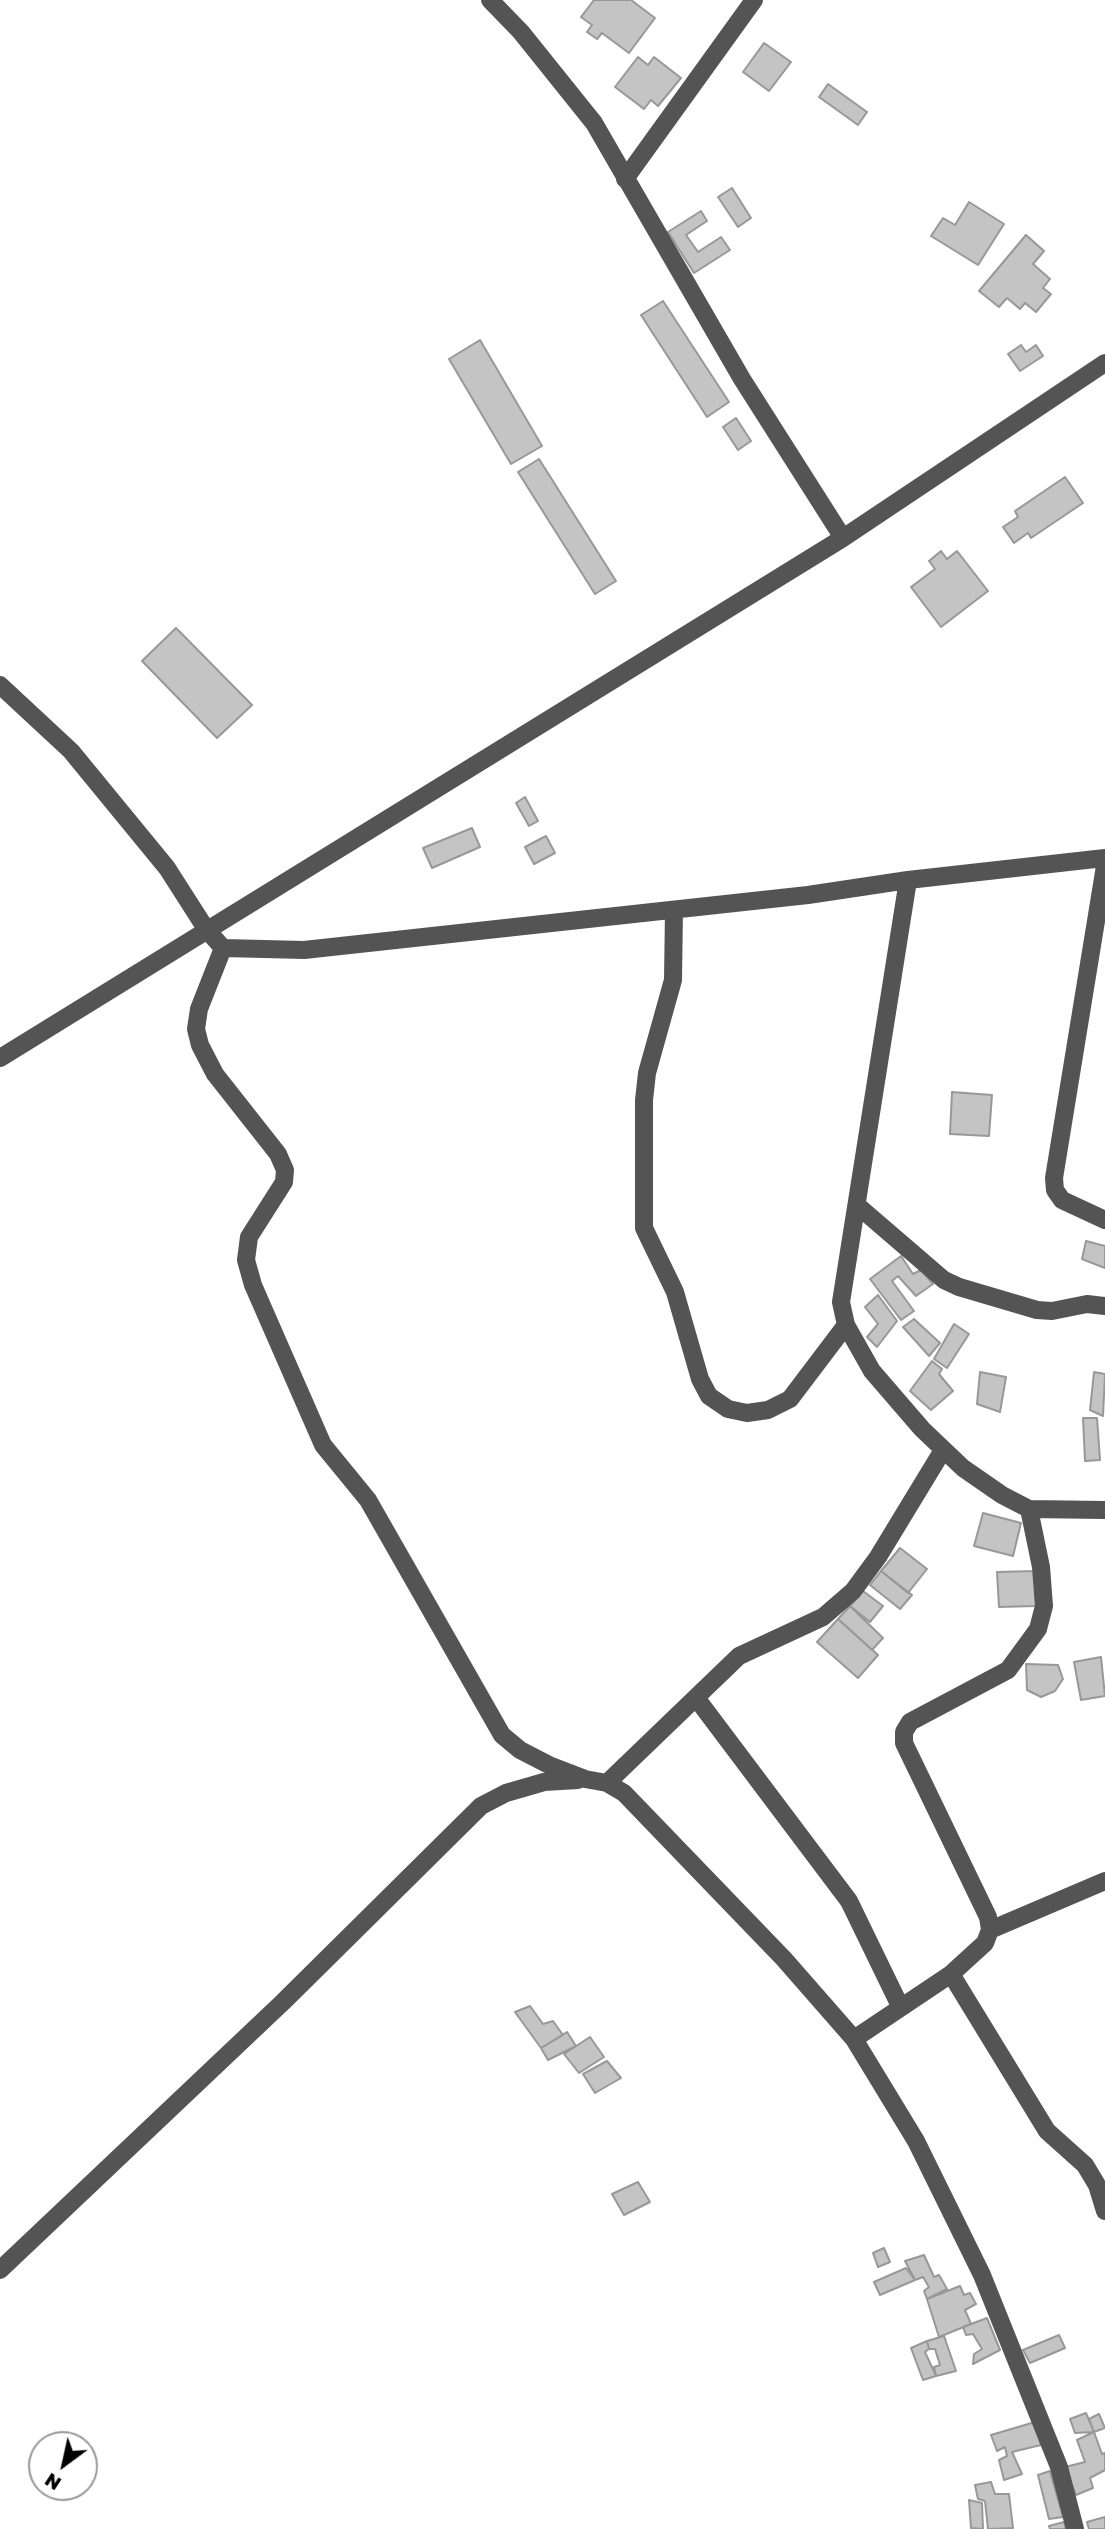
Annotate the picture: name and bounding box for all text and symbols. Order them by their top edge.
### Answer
north arrow [28,2431,98,2501]
text: N [40,2469,65,2496]

